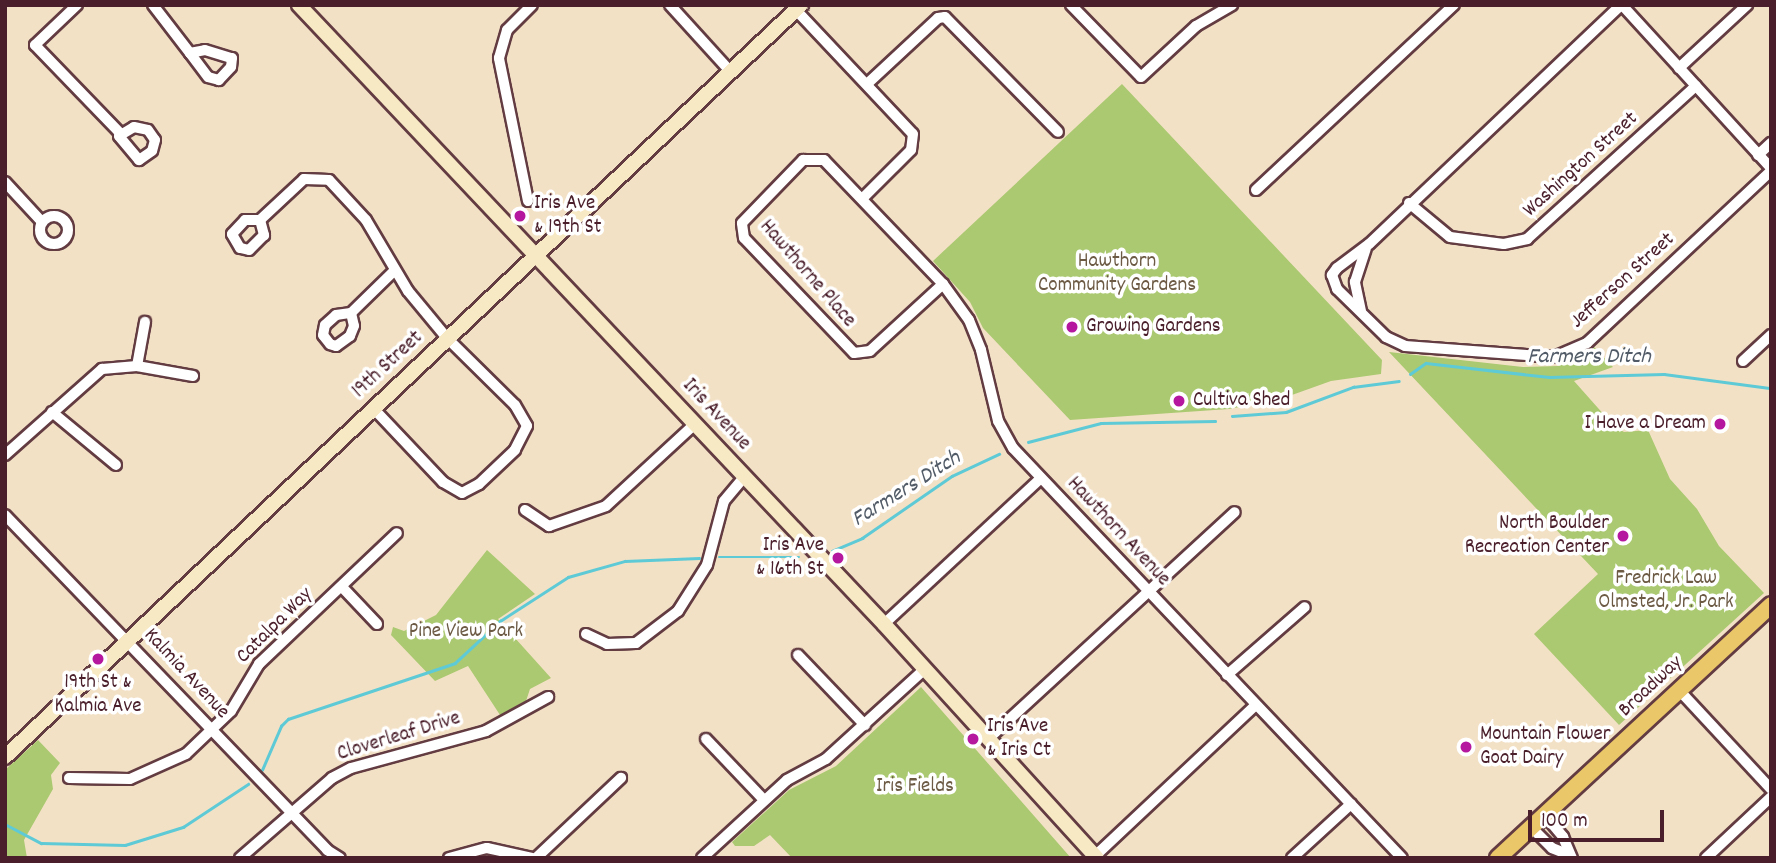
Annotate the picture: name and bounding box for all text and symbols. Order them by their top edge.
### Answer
street label: Washington Street [1518,107,1644,223]
place label: Iris Ave & 19th St [534,191,601,241]
marker: Iris Ave & 19th St [512,208,528,224]
street label: Hawthorne Place [753,215,861,333]
street label: Jefferson Street [1566,228,1680,334]
park label: Hawthorn Community Gardens [1038,249,1196,299]
place label: Growing Gardens [1086,314,1221,340]
marker: Growing Gardens [1064,319,1080,335]
street label: 19th Street [347,326,429,404]
water label: Farmers Ditch [1527,344,1651,372]
street label: Iris Avenue [676,374,756,456]
place label: Cultiva Shed [1193,388,1290,414]
marker: Cultiva Shed [1171,393,1187,409]
place label: I Have a Dream [1584,411,1706,437]
marker: I Have a Dream [1712,416,1728,432]
water label: Farmers Ditch [847,446,967,534]
street label: Hawthorn Avenue [1061,472,1175,592]
place label: North Boulder Recreation Center [1465,511,1609,561]
marker: North Boulder Recreation Center [1615,528,1631,544]
place label: Iris Ave & 16th St [756,533,824,583]
marker: Iris Ave & 16th St [830,550,846,566]
park label: Fredrick Law Olmsted, Jr. Park [1598,566,1734,616]
street label: Catalpa Way [232,583,318,669]
park label: Pine View Park [409,619,523,645]
street label: Kalmia Avenue [138,623,234,725]
marker: 19th St & Kalmia Ave [90,651,106,667]
street label: Broadway [1614,651,1688,723]
place label: 19th St & Kalmia Ave [55,670,141,720]
street label: Cloverleaf Drive [334,706,464,768]
place label: Iris Ave & Iris Ct [987,714,1051,764]
place label: Mountain Flower Goat Dairy [1480,722,1611,772]
marker: Iris Ave & Iris Ct [965,731,981,747]
marker: Mountain Flower Goat Dairy [1458,739,1474,755]
park label: Iris Fields [876,774,954,800]
scale bar [1531,796,1668,840]
text: 100 m [1541,807,1588,837]

